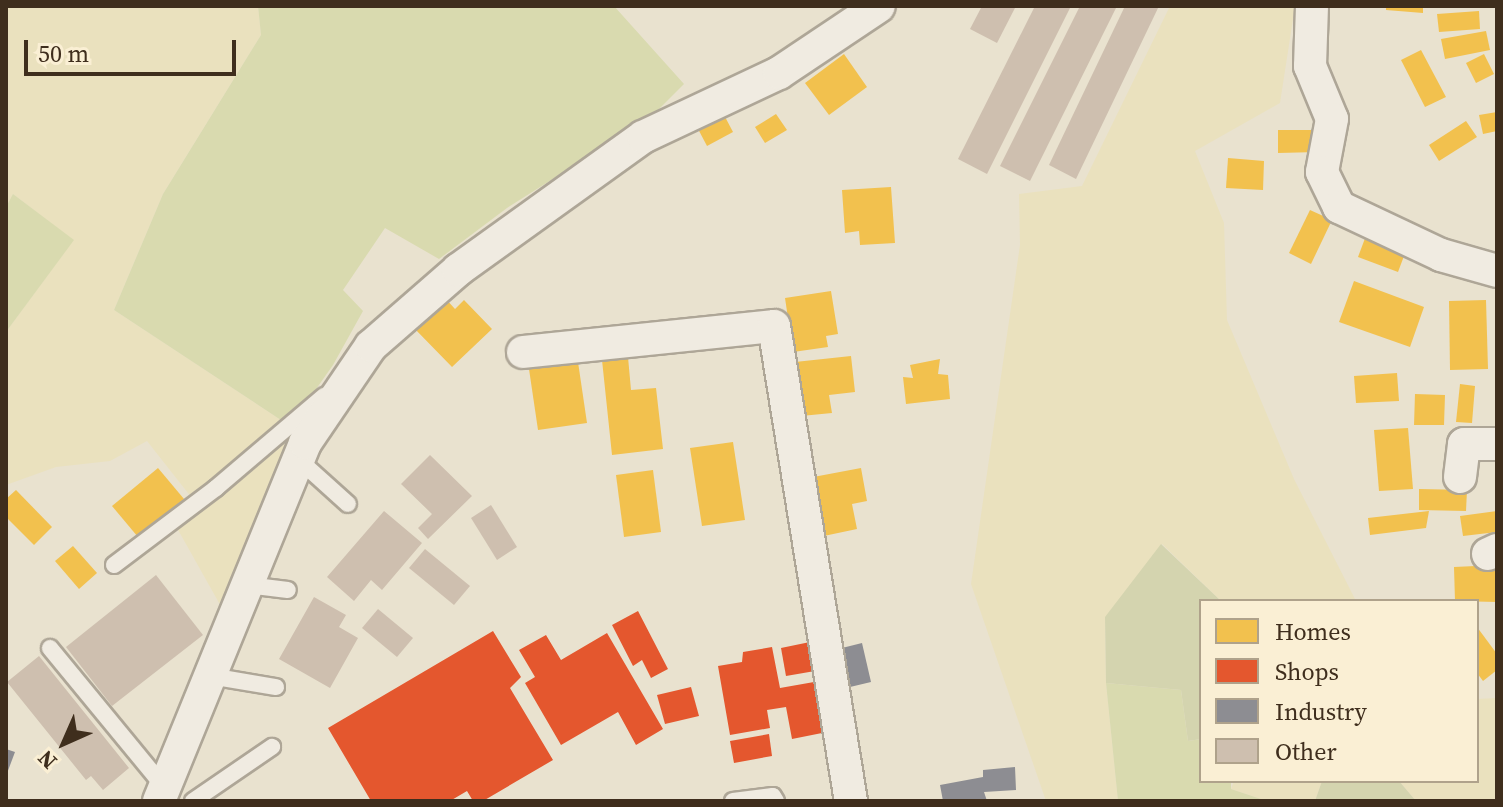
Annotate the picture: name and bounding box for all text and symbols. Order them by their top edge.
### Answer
scale bar [28,24,240,74]
text: 50 m [38,37,89,70]
legend [1199,599,1479,783]
text: Homes [1275,615,1351,648]
text: Shops [1275,655,1339,688]
text: Industry [1275,695,1367,728]
north arrow [24,703,104,783]
text: Other [1275,735,1337,768]
text: N [31,744,63,776]

